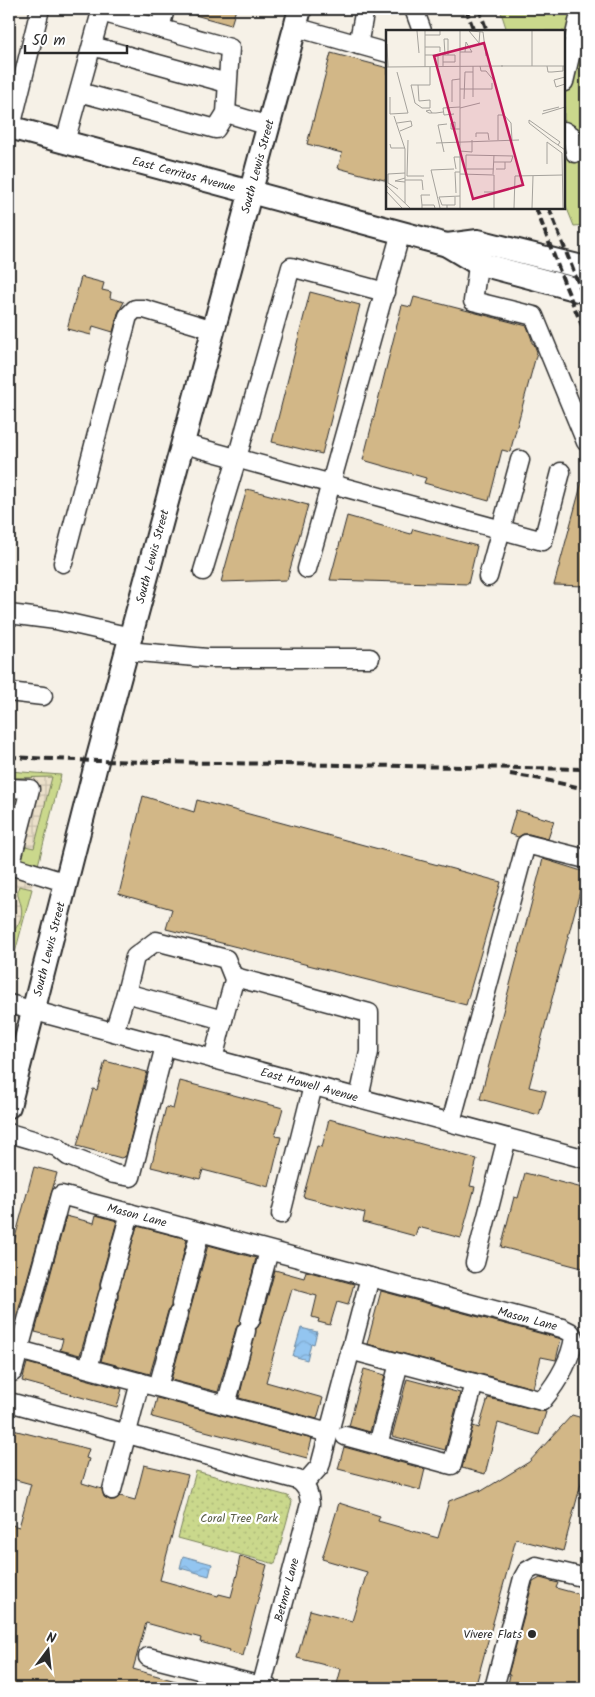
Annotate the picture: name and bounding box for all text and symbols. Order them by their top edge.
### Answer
scale bar [25,22,128,54]
text: 50 m [32,29,66,53]
inset map [386,30,565,209]
street label: South Lewis Street [236,117,279,216]
street label: East Cerritos Avenue [130,151,238,197]
street label: South Lewis Street [130,507,174,606]
street label: South Lewis Street [28,899,70,998]
street label: East Howell Avenue [258,1062,361,1107]
street label: Mason Lane [105,1198,169,1232]
street label: Mason Lane [496,1302,560,1336]
park label: Coral Tree Park [200,1509,278,1528]
street label: Betmor Lane [269,1555,305,1624]
north arrow [22,1624,72,1674]
place label: Vivere Flats [464,1625,522,1644]
text: N [44,1627,58,1650]
marker: Vivere Flats [526,1628,538,1640]

